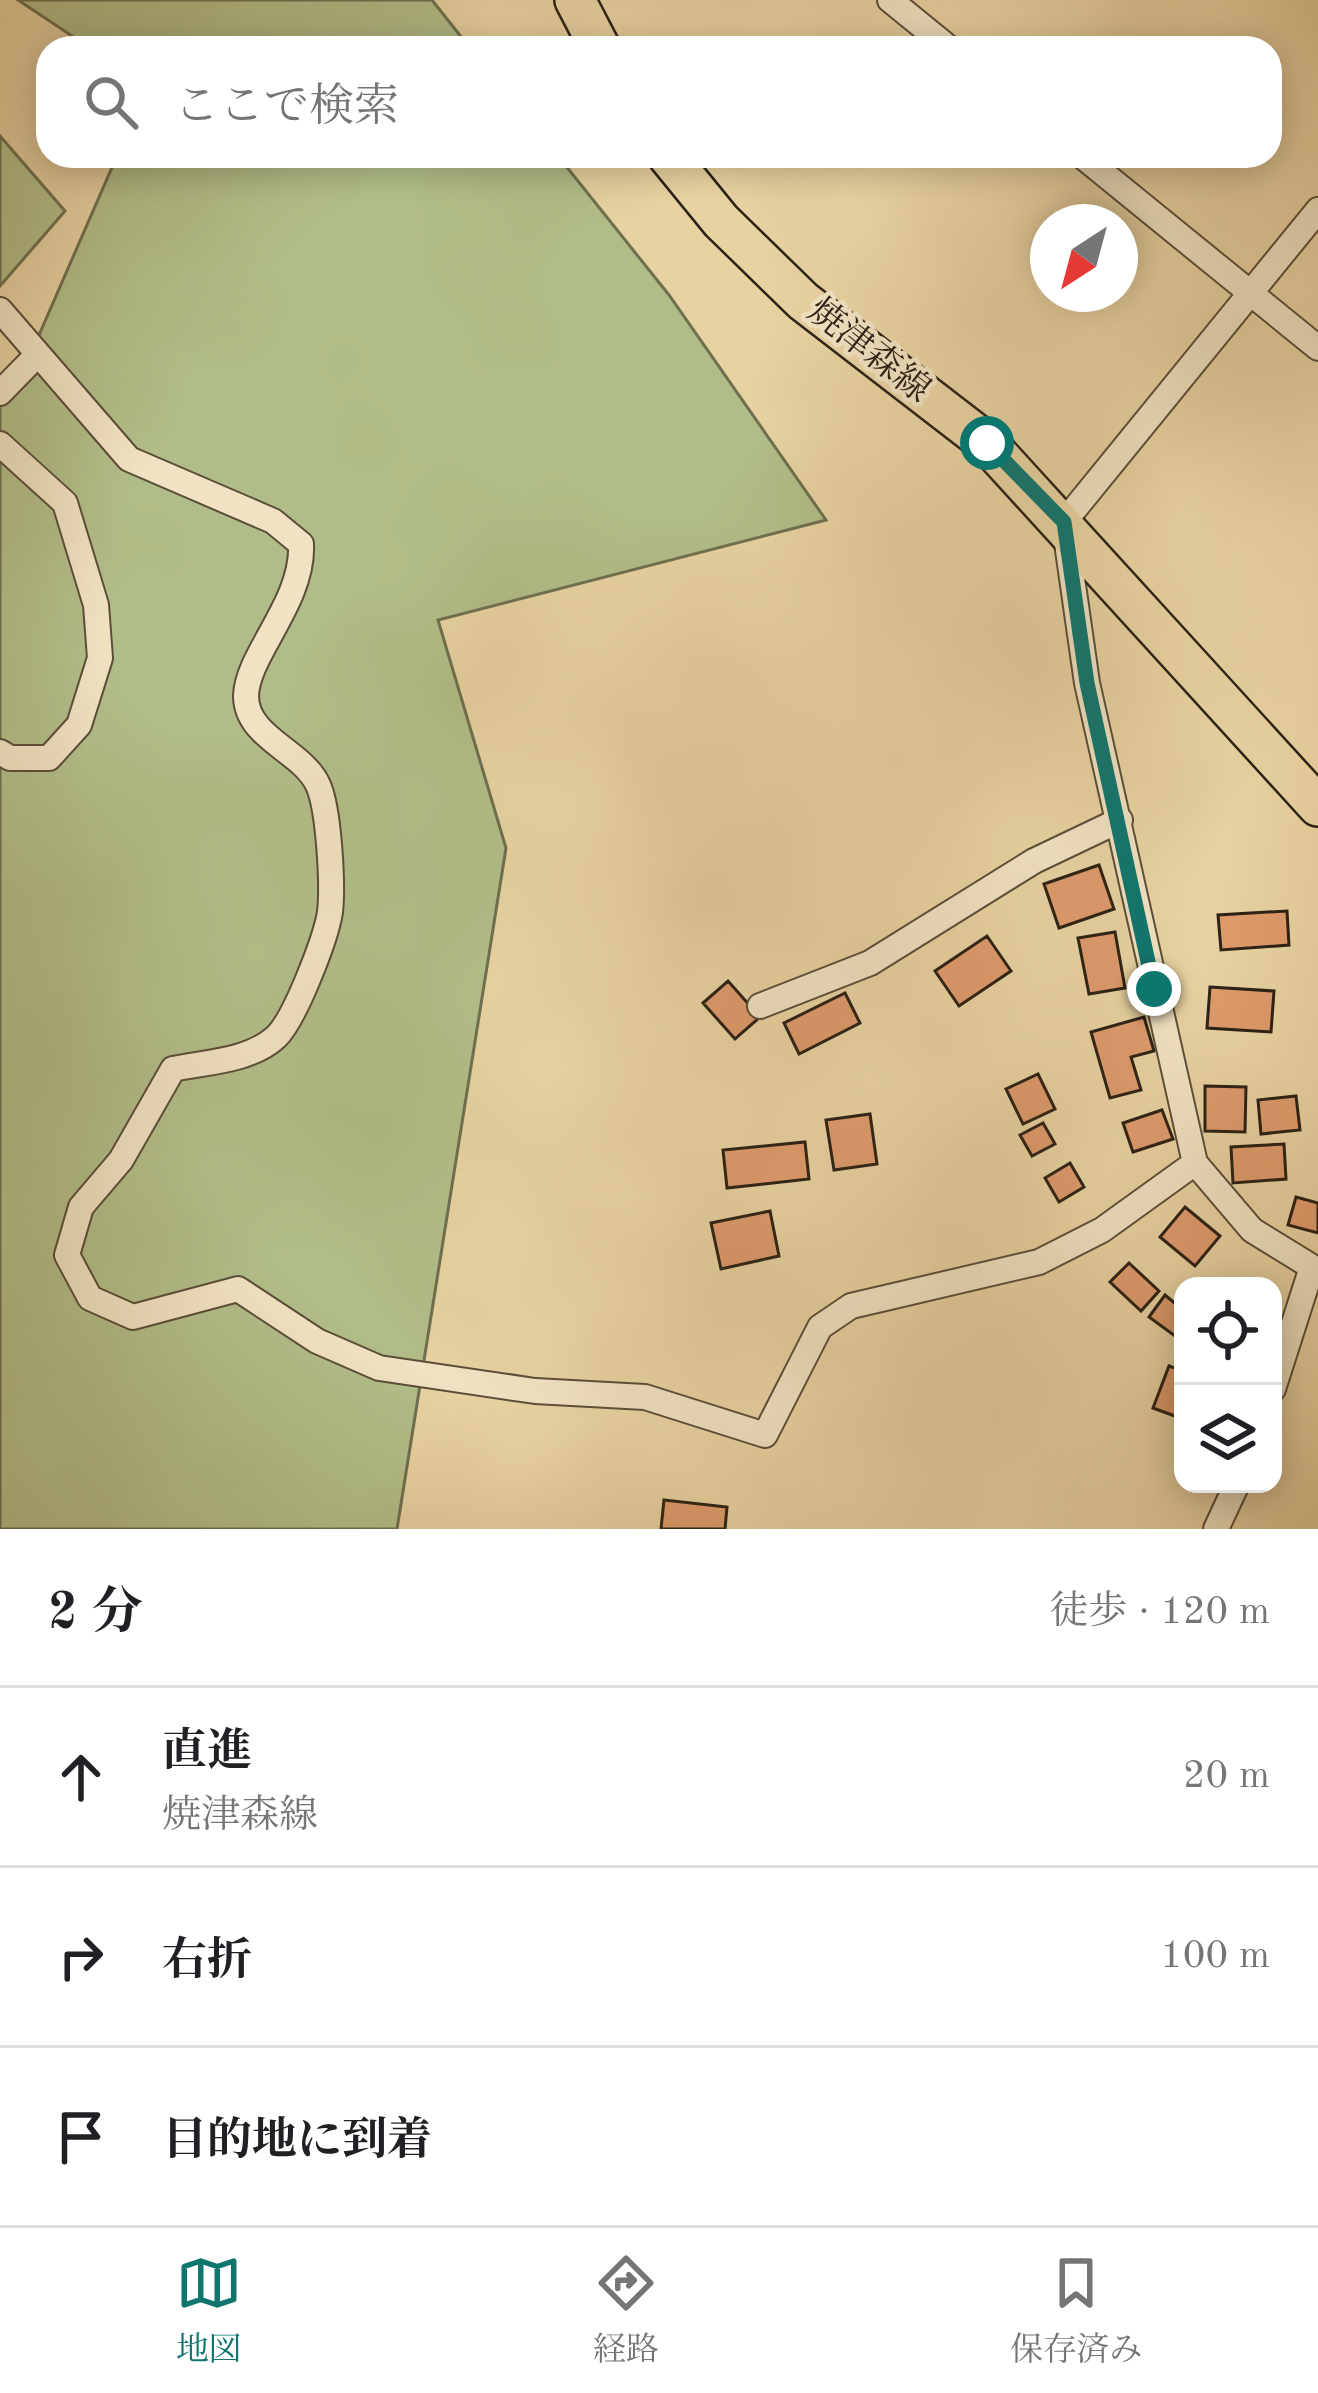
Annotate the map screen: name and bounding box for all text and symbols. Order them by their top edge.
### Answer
search box [36,36,1282,168]
icon: search [78,69,144,135]
text: ここで検索 [174,86,399,131]
north arrow [1030,204,1138,312]
street label: 焼津森線 [800,290,938,411]
route start [960,416,1014,470]
route end [1127,962,1181,1016]
map controls [1174,1277,1282,1493]
button: locate [1174,1277,1282,1385]
button: layers [1174,1385,1282,1493]
text: 2 分 [48,1589,143,1640]
text: 徒歩 · 120 m [1049,1593,1270,1632]
text: 直進 [162,1731,252,1776]
icon: ahead [48,1744,114,1810]
text: 20 m [1183,1757,1270,1796]
text: 焼津森線 [162,1797,318,1836]
icon: right [48,1924,114,1990]
text: 100 m [1160,1937,1270,1976]
text: 右折 [162,1940,252,1985]
icon: arrive [48,2104,114,2170]
text: 目的地に到着 [162,2120,432,2165]
tab: 地図 [176,2250,242,2372]
tab: 経路 [593,2250,659,2372]
tab: 保存済み [1010,2250,1142,2372]

